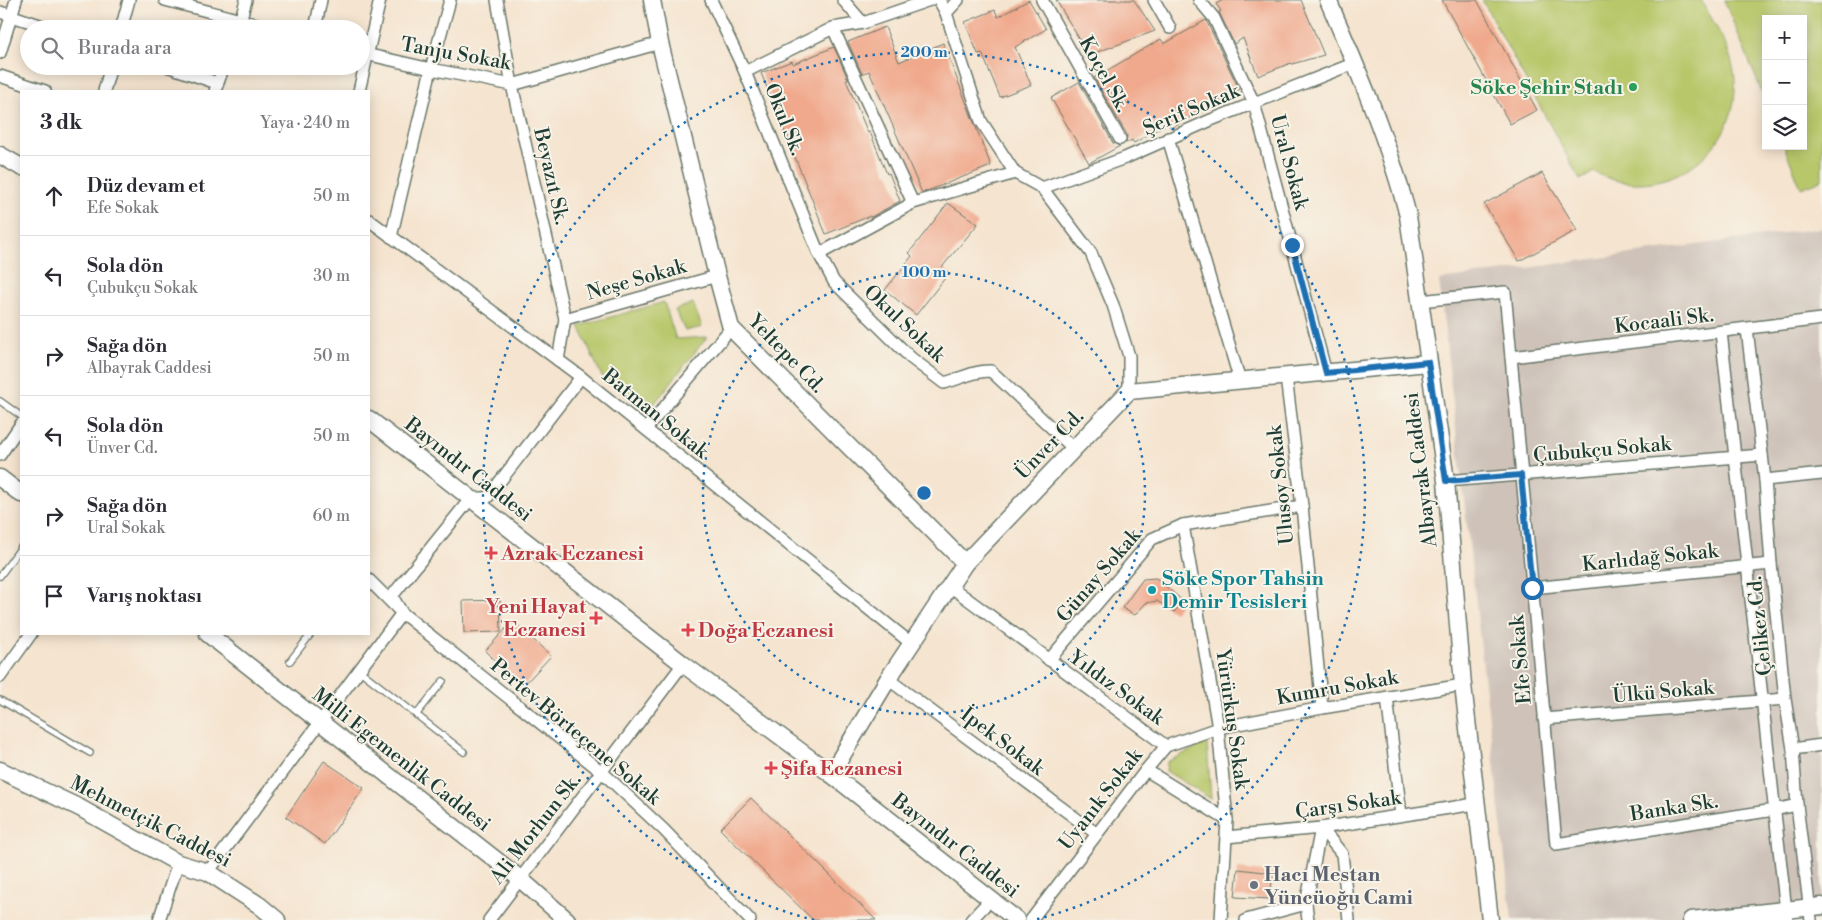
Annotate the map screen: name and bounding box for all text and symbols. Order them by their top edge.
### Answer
map controls [1762,15,1807,150]
button: + [1762,15,1807,60]
search box [20,20,370,75]
street label: Tanju Sokak [399,32,514,77]
street label: Koçel Sk. [1073,32,1135,117]
icon: search [38,34,66,62]
text: Burada ara [78,36,172,60]
text: 200 m [900,43,948,62]
button: − [1762,60,1807,105]
place label: Söke Şehir Stadı [1471,76,1624,101]
street label: Şerif Sokak [1140,78,1245,142]
street label: Okul Sk. [758,80,809,159]
marker: Söke Şehir Stadı [1627,81,1639,93]
button: layers [1762,105,1807,150]
text: 3 dk [40,110,82,136]
street label: Ural Sokak [1264,112,1314,214]
text: Yaya · 240 m [261,113,350,133]
street label: Beyazıt Sk. [527,125,574,227]
text: Düz devam et [87,174,205,198]
icon: ahead [40,182,68,210]
text: 50 m [313,186,350,206]
text: Efe Sokak [87,198,158,218]
route end [1281,234,1304,257]
text: Sola dön [87,254,163,278]
street label: Neşe Sokak [584,254,690,307]
icon: left [40,262,68,290]
text: 100 m [902,263,947,282]
text: 30 m [313,266,350,286]
text: Çubukçu Sokak [87,278,197,298]
street label: Okul Sokak [858,280,951,369]
street label: Kocaali Sk. [1613,303,1715,340]
street label: Yeltepe Cd. [741,309,830,399]
text: Sağa dön [87,334,167,358]
icon: right [40,342,68,370]
text: 50 m [313,346,350,366]
text: Albayrak Caddesi [87,358,212,378]
street label: Batman Sokak [596,363,714,466]
street label: Albayrak Caddesi [1400,390,1444,550]
street label: Ünver Cd. [1010,404,1090,485]
street label: Bayındır Caddesi [399,412,537,528]
text: Sola dön [87,414,163,438]
icon: left [40,422,68,450]
street label: Ulusoy Sokak [1263,422,1300,546]
text: 50 m [313,426,350,446]
street label: Çubukçu Sokak [1532,432,1674,469]
text: Ünver Cd. [87,438,158,458]
centre of rings [915,484,933,502]
text: Sağa dön [87,494,167,518]
icon: right [40,502,68,530]
text: 60 m [312,506,350,526]
text: Ural Sokak [87,518,165,538]
street label: Günay Sokak [1052,523,1148,628]
street label: Karlıdağ Sokak [1581,539,1721,578]
place label: Azrak Eczanesi [500,542,644,567]
marker: Azrak Eczanesi [485,547,497,559]
place label: Söke Spor Tahsin Demir Tesisleri [1162,567,1325,615]
street label: Çelikez Cd. [1743,575,1778,677]
route start [1521,577,1544,600]
icon: arrive [40,582,68,610]
text: Varış noktası [87,584,202,608]
marker: Söke Spor Tahsin Demir Tesisleri [1146,584,1158,596]
place label: Yeni Hayat Eczanesi [485,595,587,643]
marker: Yeni Hayat Eczanesi [590,612,602,624]
street label: Efe Sokak [1505,613,1538,705]
place label: Doğa Eczanesi [698,619,835,644]
marker: Doğa Eczanesi [682,624,694,636]
street label: Yıldız Sokak [1063,645,1170,732]
street label: Yürürkuş Sokak [1209,646,1254,793]
street label: Pertev Börteçene Sokak [485,653,667,812]
street label: Kumru Sokak [1275,665,1401,711]
street label: Ülkü Sokak [1611,674,1716,709]
street label: Milli Egemenlik Caddesi [307,683,496,838]
street label: İpek Sokak [955,702,1051,783]
street label: Uyanık Sokak [1054,743,1150,856]
place label: Şifa Eczanesi [781,757,903,782]
marker: Şifa Eczanesi [765,762,777,774]
street label: Ali Morhun Sk. [484,768,587,890]
street label: Mehmetçik Caddesi [66,771,235,874]
street label: Çarşı Sokak [1294,785,1404,825]
street label: Bayındır Caddesi [886,788,1024,904]
street label: Banka Sk. [1627,789,1720,828]
place label: Hacı Mestan Yüncüoğu Cami [1264,863,1414,911]
marker: Hacı Mestan Yüncüoğu Cami [1248,879,1260,891]

